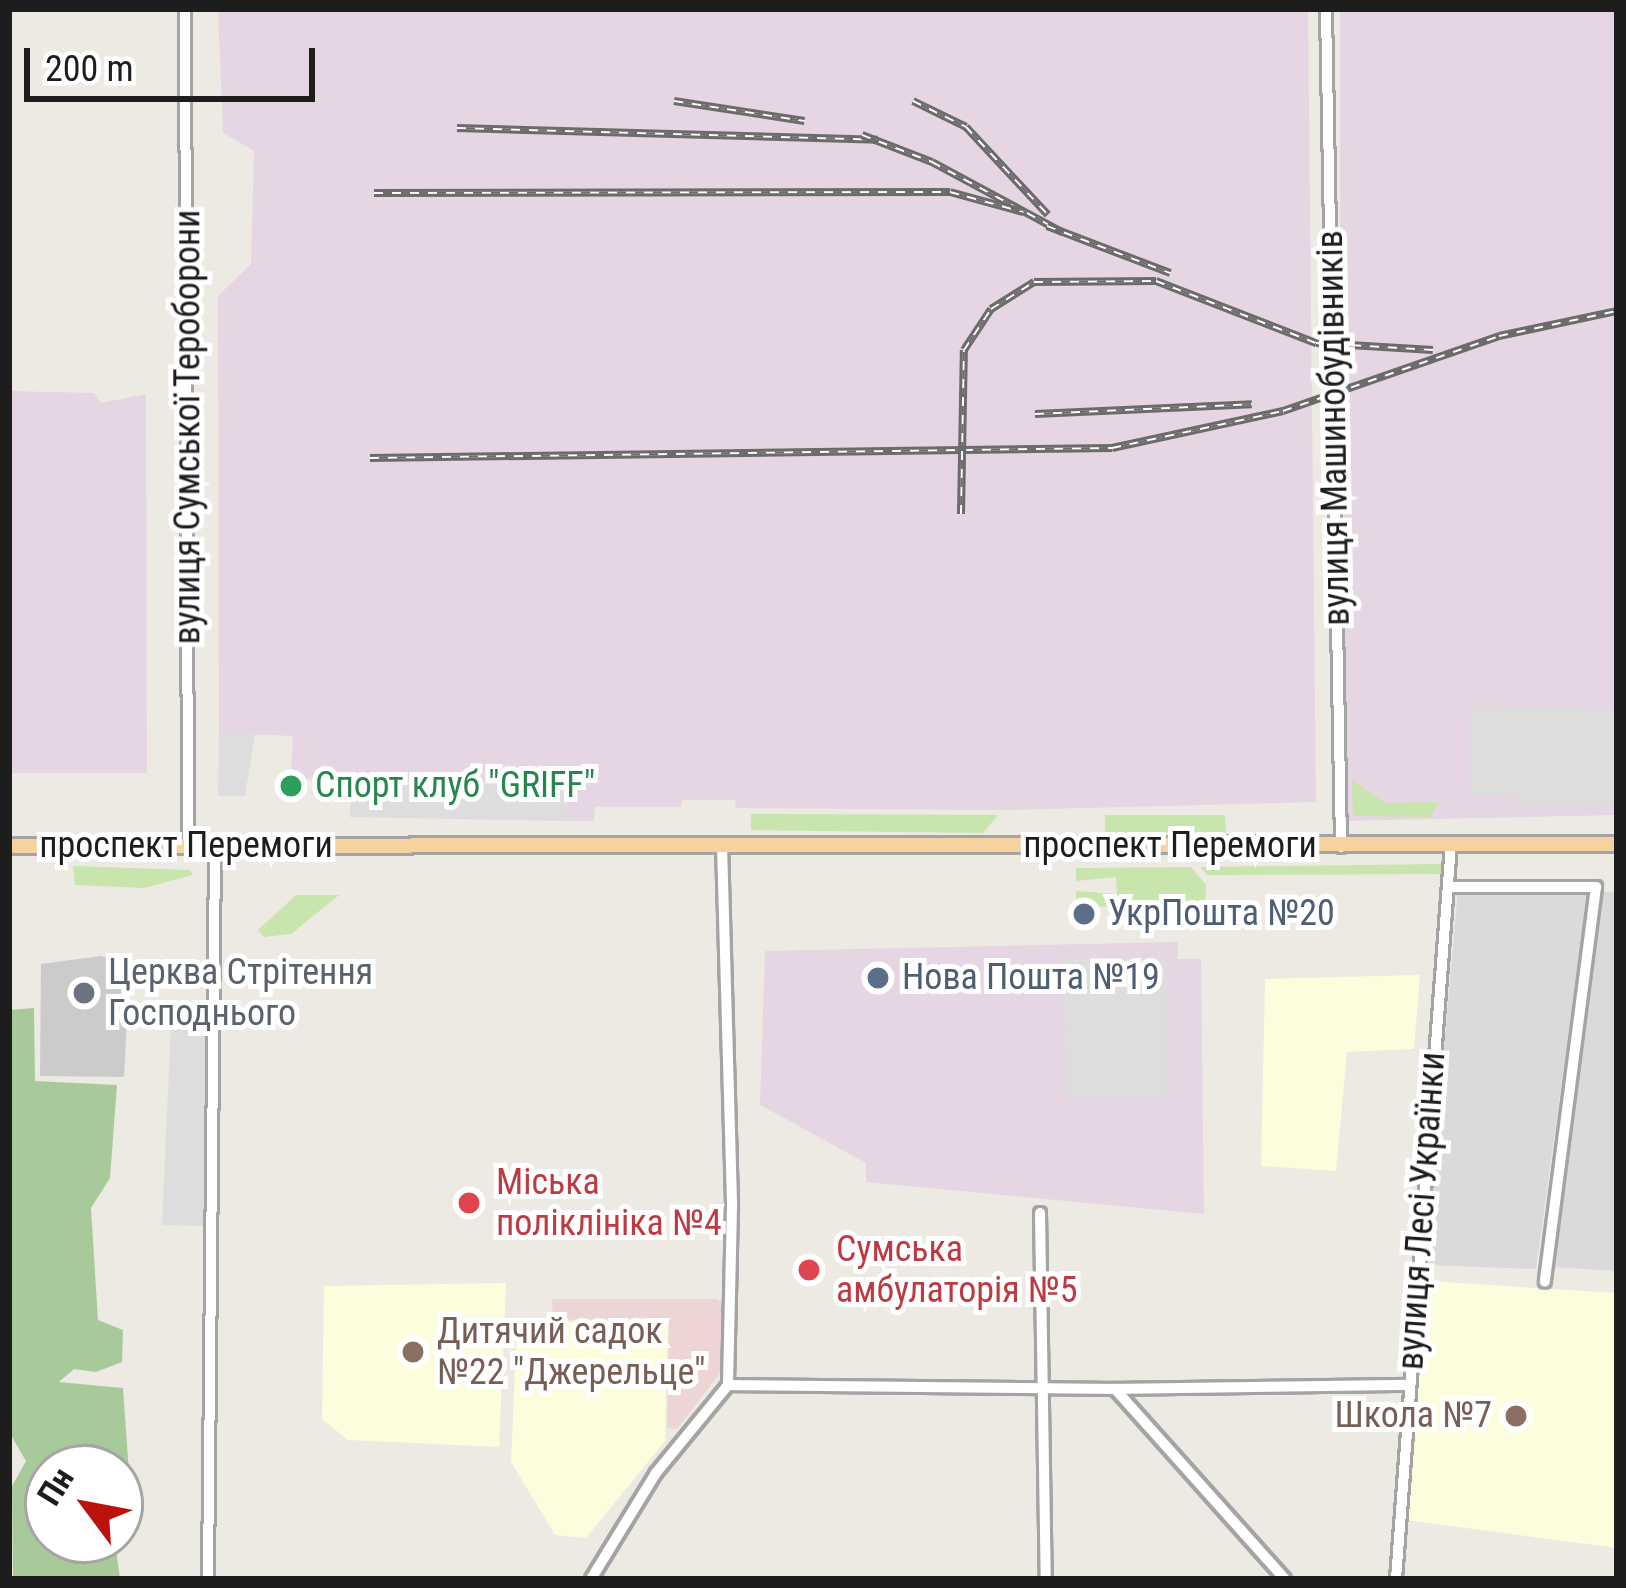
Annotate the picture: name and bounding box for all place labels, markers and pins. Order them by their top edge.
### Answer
place label: Спорт клуб "GRIFF" [315,764,595,808]
marker: Спорт клуб "GRIFF" [278,773,304,799]
place label: УкрПошта №20 [1108,892,1335,936]
marker: УкрПошта №20 [1071,901,1097,927]
place label: Церква Стрітення Господнього [108,950,373,1035]
place label: Нова Пошта №19 [902,956,1160,1000]
marker: Нова Пошта №19 [865,965,891,991]
marker: Церква Стрітення Господнього [71,980,97,1006]
place label: Міська поліклініка №4 [496,1160,722,1245]
marker: Міська поліклініка №4 [453,1187,485,1219]
place label: Сумська амбулаторія №5 [836,1227,1078,1312]
marker: Сумська амбулаторія №5 [793,1254,825,1286]
place label: Дитячий садок №22 "Джерельце" [437,1309,706,1394]
marker: Дитячий садок №22 "Джерельце" [400,1339,426,1365]
place label: Школа №7 [1334,1394,1492,1438]
marker: Школа №7 [1503,1403,1529,1429]

